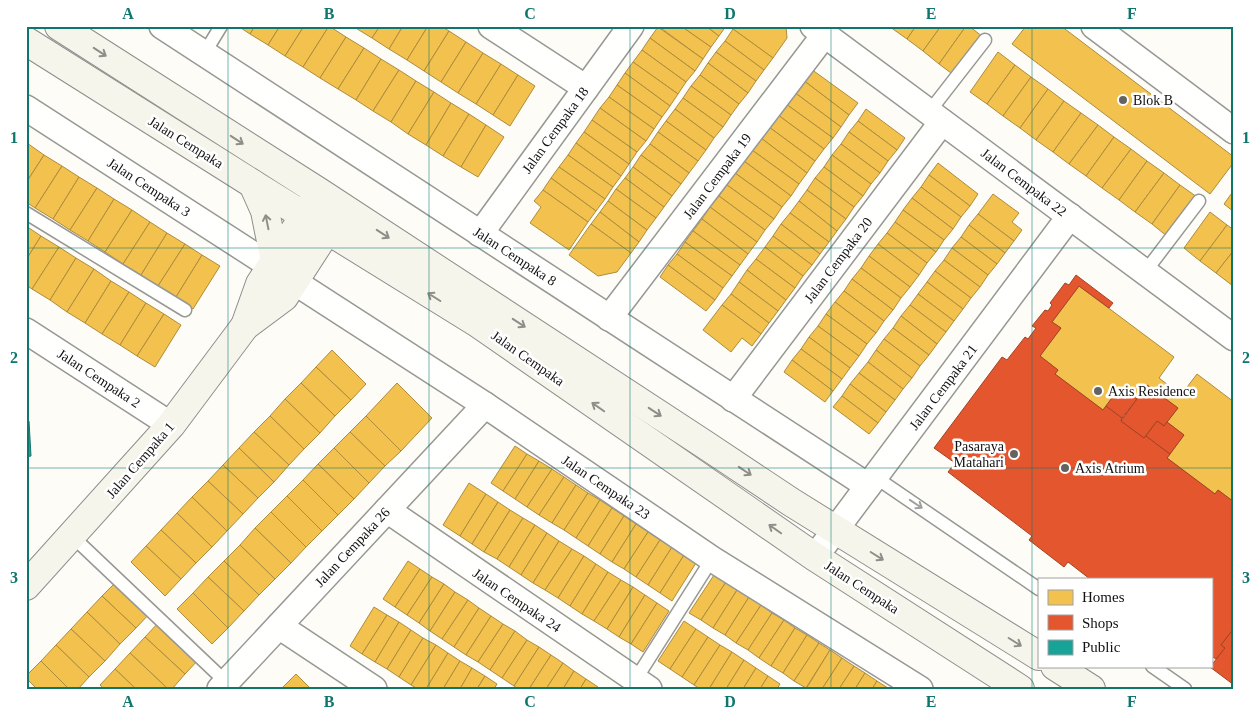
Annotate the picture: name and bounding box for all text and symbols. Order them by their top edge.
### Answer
text: A [122,5,134,22]
text: B [324,5,335,22]
text: C [524,5,536,22]
text: D [724,5,736,22]
text: E [926,5,936,22]
text: F [1127,5,1137,22]
one-way arrow [93,48,107,58]
street label: Jalan Cempaka 18 [519,84,592,176]
place label: Blok B [1133,93,1173,108]
marker: Blok B [1117,94,1129,106]
street label: Jalan Cempaka [146,114,226,172]
text: 1 [10,129,18,146]
text: 1 [1242,129,1250,146]
street label: Jalan Cempaka 19 [681,131,754,222]
one-way arrow [230,135,244,145]
street label: Jalan Cempaka 22 [978,146,1069,219]
street label: Jalan Cempaka 3 [105,155,193,220]
one-way arrow [262,214,271,230]
street label: Jalan Cempaka 20 [802,215,875,306]
street label: Jalan Cempaka 8 [471,224,559,289]
one-way arrow [376,229,390,239]
one-way arrow [428,291,442,301]
one-way arrow [512,318,526,328]
street label: Jalan Cempaka [489,328,568,389]
street label: Jalan Cempaka 21 [907,342,980,433]
street label: Jalan Cempaka 2 [55,346,143,411]
text: 2 [10,349,18,366]
text: 2 [1242,349,1250,366]
place label: Axis Residence [1108,384,1195,399]
marker: Axis Residence [1092,385,1104,397]
one-way arrow [591,402,605,412]
one-way arrow [648,407,662,417]
street label: Jalan Cempaka 1 [103,419,177,501]
place label: Pasaraya Matahari [953,439,1005,470]
marker: Pasaraya Matahari [1008,448,1020,460]
street label: Jalan Cempaka 23 [559,452,652,522]
place label: Axis Atrium [1075,461,1145,476]
marker: Axis Atrium [1059,462,1071,474]
one-way arrow [737,466,751,476]
one-way arrow [908,499,922,509]
street label: Jalan Cempaka 26 [312,505,393,590]
one-way arrow [768,524,782,534]
one-way arrow [869,552,883,562]
street label: Jalan Cempaka [822,558,902,617]
street label: Jalan Cempaka 24 [470,565,563,635]
text: 3 [10,569,18,586]
text: 3 [1242,569,1250,586]
legend [1038,578,1212,668]
text: Homes [1082,589,1125,605]
text: Shops [1082,615,1119,631]
one-way arrow [1008,636,1022,647]
text: Public [1082,639,1121,655]
text: A [122,693,134,710]
text: B [324,693,335,710]
text: C [524,693,536,710]
text: D [724,693,736,710]
text: E [926,693,936,710]
text: F [1127,693,1137,710]

